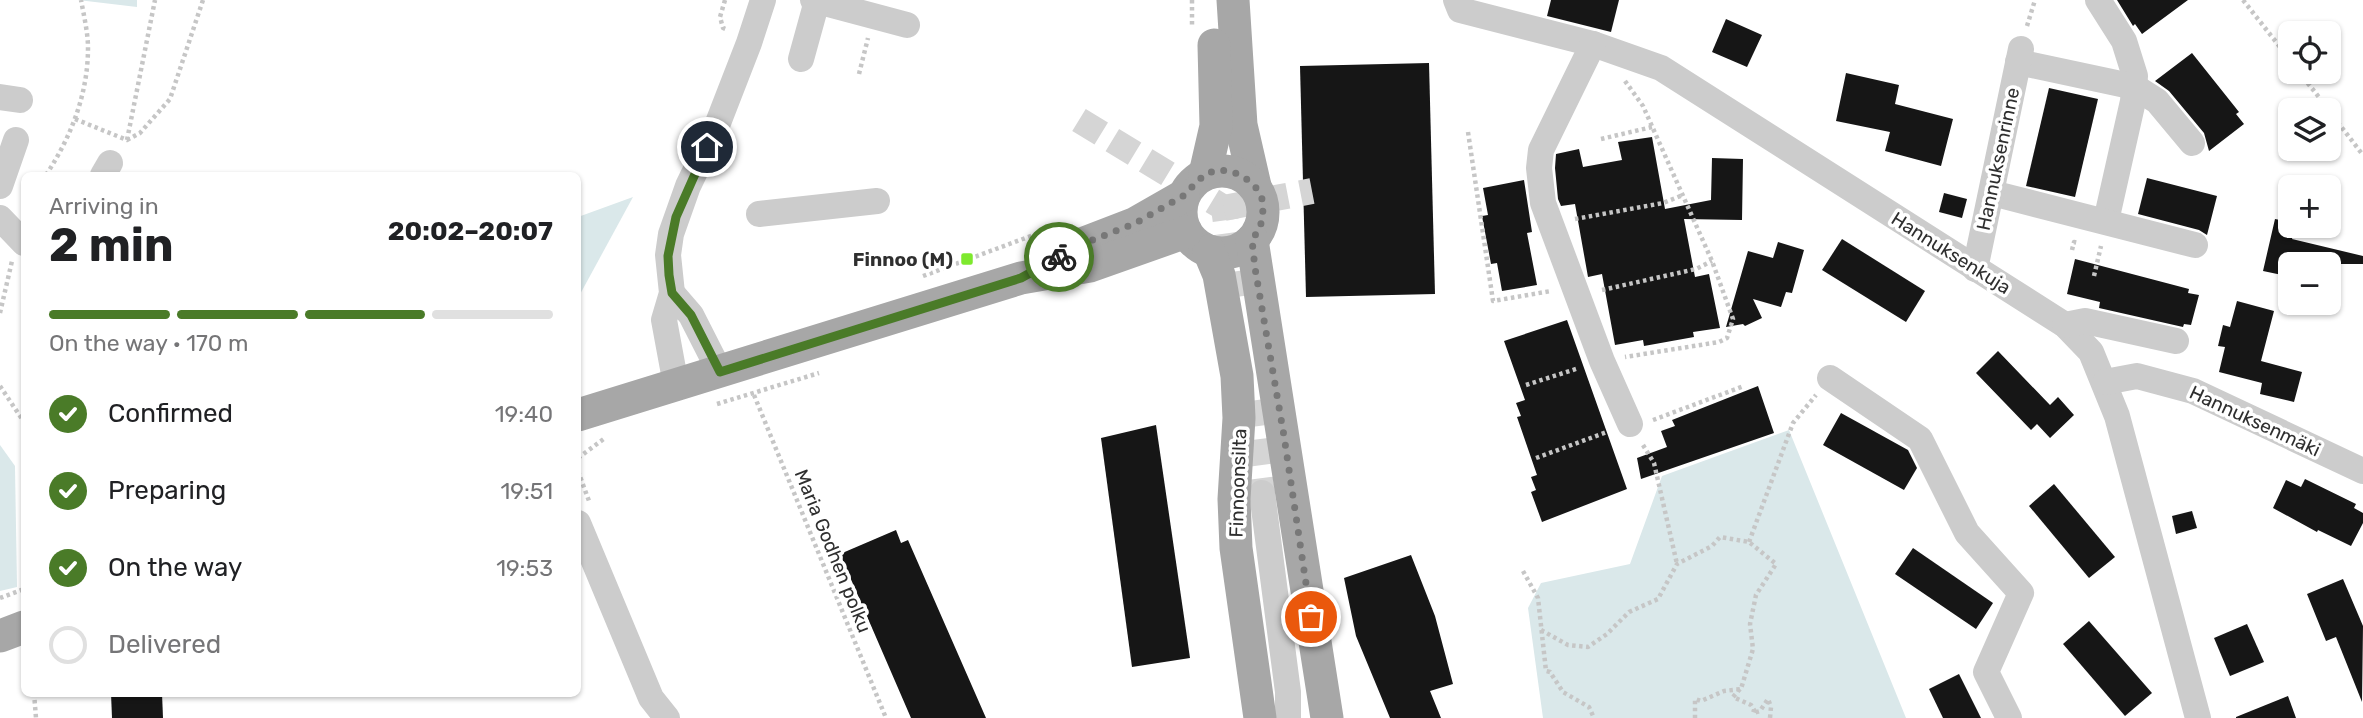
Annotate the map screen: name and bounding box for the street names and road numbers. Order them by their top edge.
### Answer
street label: Hannuksenrinne [1972,85,2024,233]
street label: Hannuksenkuja [1887,207,2015,299]
street label: Hannuksenmäki [2186,381,2324,461]
street label: Finnoonsilta [1225,428,1251,538]
street label: Maria Godhen polku [790,466,876,636]

